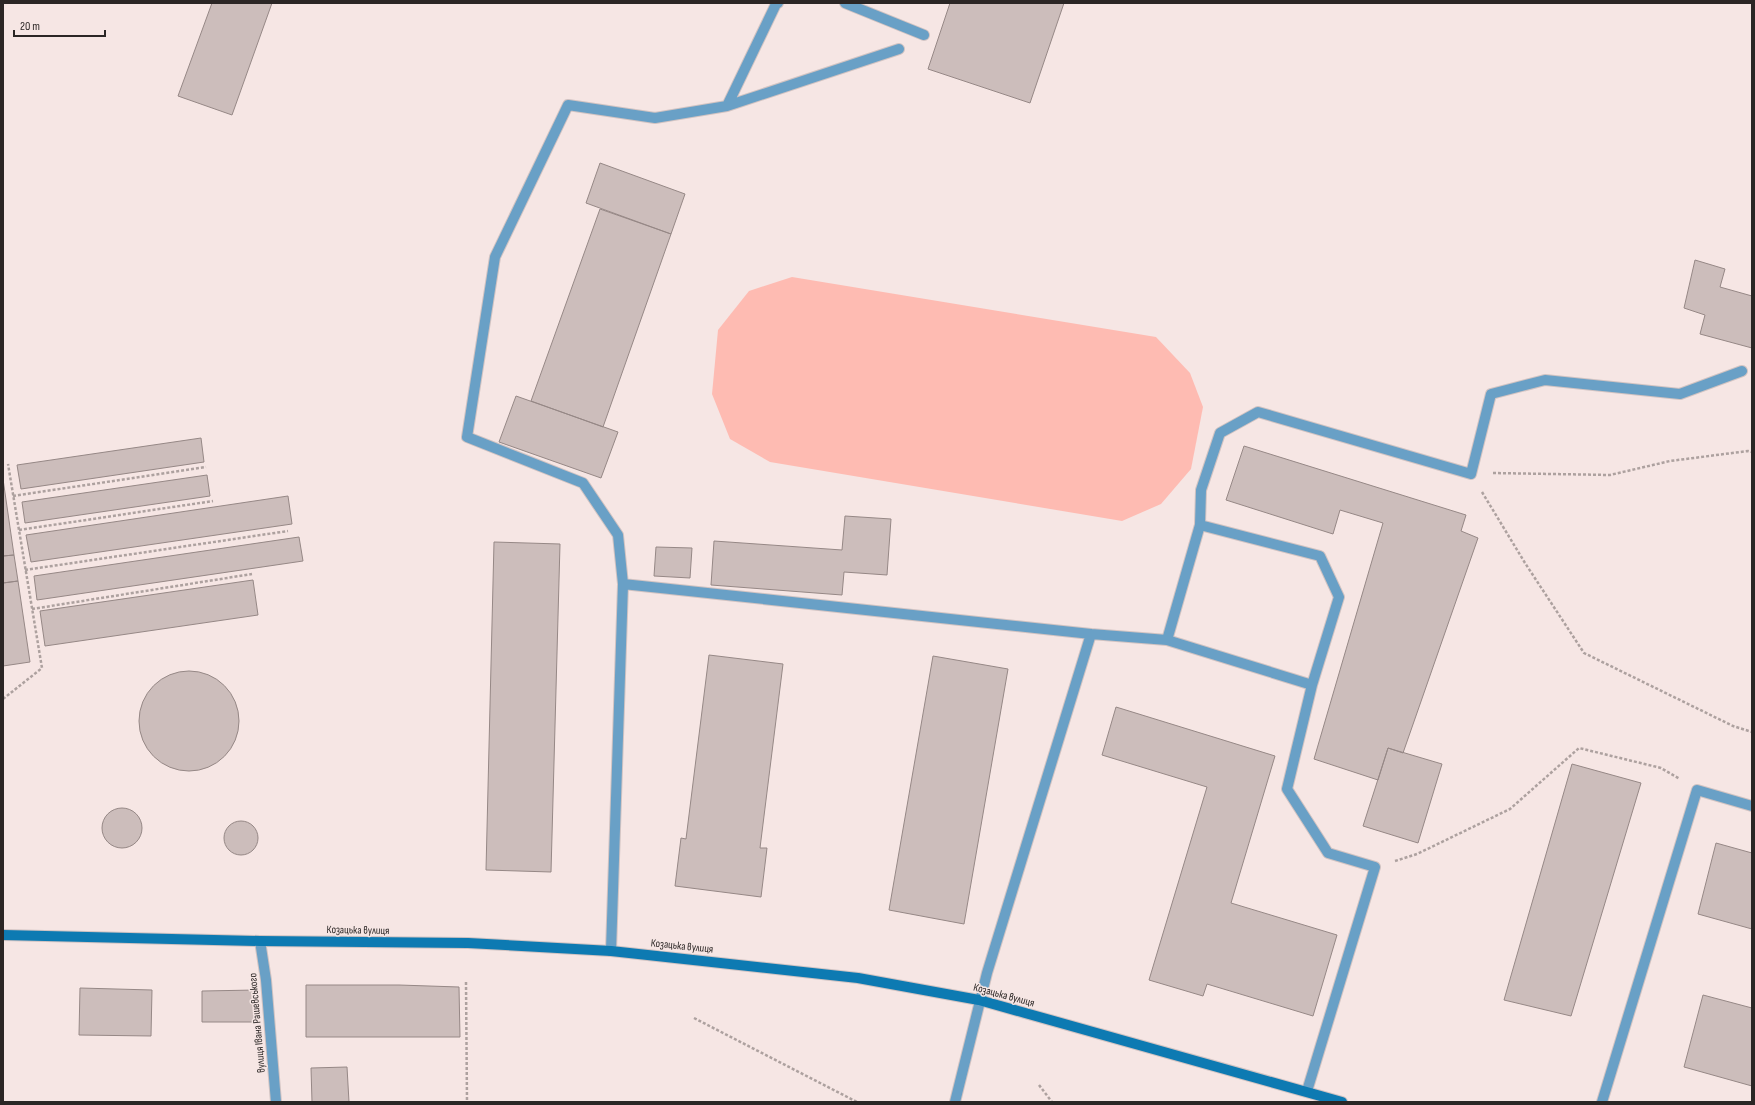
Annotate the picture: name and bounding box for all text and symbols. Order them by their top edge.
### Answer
scale bar [14,12,105,38]
text: 20 m [20,19,40,34]
street label: Козацька вулиця [327,923,389,937]
street label: Козацька вулиця [650,936,714,956]
street label: вулиця Івана Рашевського [246,972,268,1073]
street label: Козацька вулиця [972,981,1036,1009]

